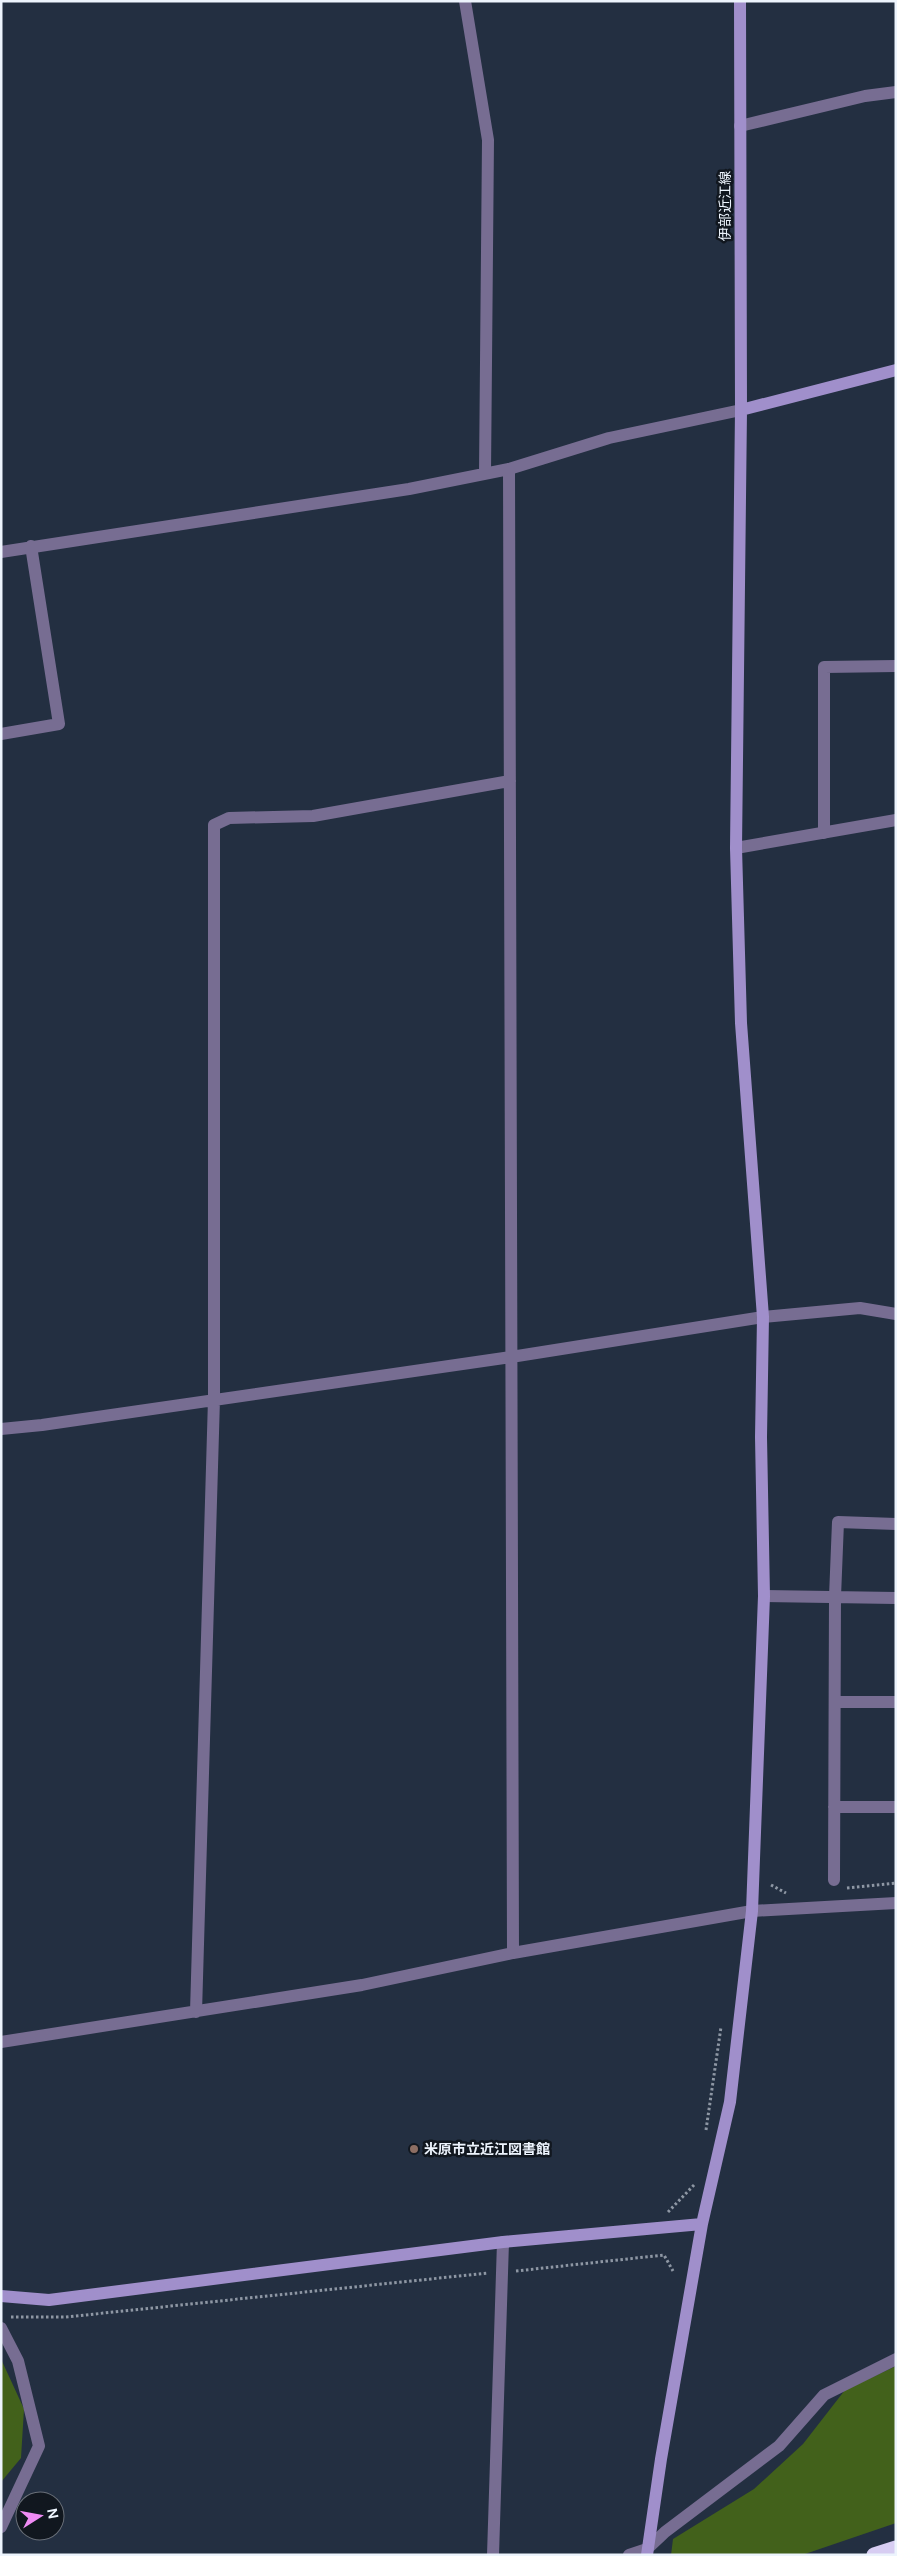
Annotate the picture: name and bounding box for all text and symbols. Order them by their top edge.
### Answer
street label: 伊部近江線 [716,171,734,241]
place label: 米原市立近江図書館 [424,2140,550,2158]
marker: 米原市立近江図書館 [408,2143,420,2155]
north arrow [15,2491,65,2541]
text: N [43,2507,63,2520]

